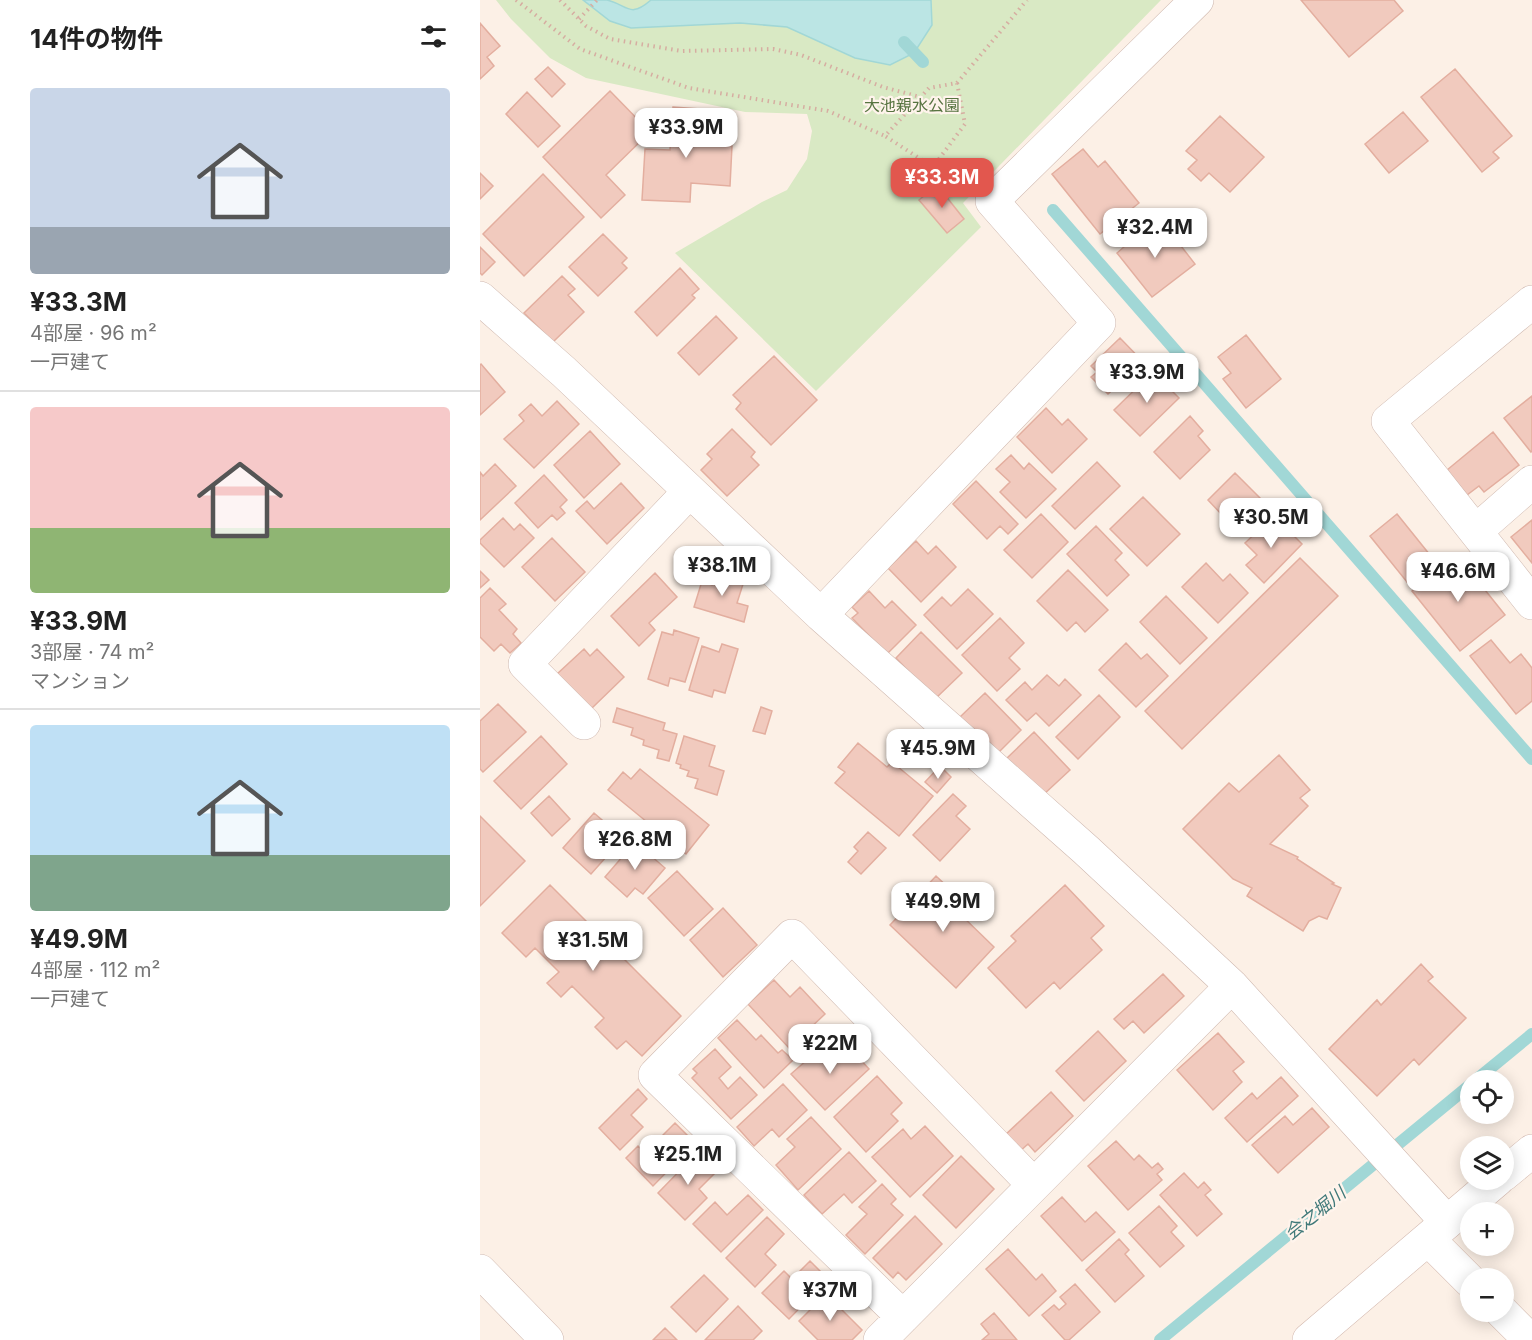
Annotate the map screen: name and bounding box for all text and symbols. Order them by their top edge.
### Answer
icon: filters [417,20,450,53]
text: 14件の物件 [30,23,163,54]
park label: 大池親水公園 [864,95,960,115]
pin: ¥33.9M [637,108,735,159]
text: ¥33.9M [649,115,723,139]
icon: home [186,127,294,235]
pin: ¥33.3M [893,158,991,209]
text: ¥33.3M [905,165,979,189]
pin: ¥32.4M [1106,208,1204,259]
text: ¥32.4M [1117,215,1193,239]
text: ¥33.3M [30,286,127,317]
text: 4部屋 · 96 m² [30,321,157,345]
text: 一戸建て [30,350,110,374]
pin: ¥33.9M [1098,353,1196,404]
text: ¥33.9M [1110,360,1184,384]
icon: home [186,446,294,554]
pin: ¥30.5M [1222,498,1320,549]
text: ¥30.5M [1233,505,1309,529]
pin: ¥38.1M [673,546,771,597]
pin: ¥46.6M [1409,552,1507,603]
text: ¥38.1M [687,553,757,577]
text: ¥46.6M [1420,559,1496,583]
text: ¥33.9M [30,605,127,636]
text: 3部屋 · 74 m² [30,640,154,664]
text: マンション [30,669,130,693]
pin: ¥45.9M [889,729,987,780]
text: ¥45.9M [900,736,976,760]
icon: home [186,764,294,872]
pin: ¥26.8M [586,820,684,871]
text: ¥26.8M [598,827,672,851]
pin: ¥49.9M [894,882,992,933]
text: ¥49.9M [905,889,981,913]
pin: ¥31.5M [544,921,642,972]
text: ¥49.9M [30,923,128,954]
text: ¥31.5M [558,928,628,952]
text: 4部屋 · 112 m² [30,958,160,982]
text: 一戸建て [30,987,110,1011]
pin: ¥22M [794,1024,866,1075]
text: ¥22M [802,1031,858,1055]
map controls [1460,1070,1514,1322]
button: locate [1460,1070,1514,1124]
pin: ¥25.1M [639,1135,737,1186]
button: layers [1460,1136,1514,1190]
text: ¥25.1M [654,1142,722,1166]
water label: 会之堀川 [1280,1181,1351,1244]
button: + [1460,1202,1514,1256]
button: − [1460,1268,1514,1322]
pin: ¥37M [794,1271,866,1322]
text: ¥37M [803,1278,857,1302]

